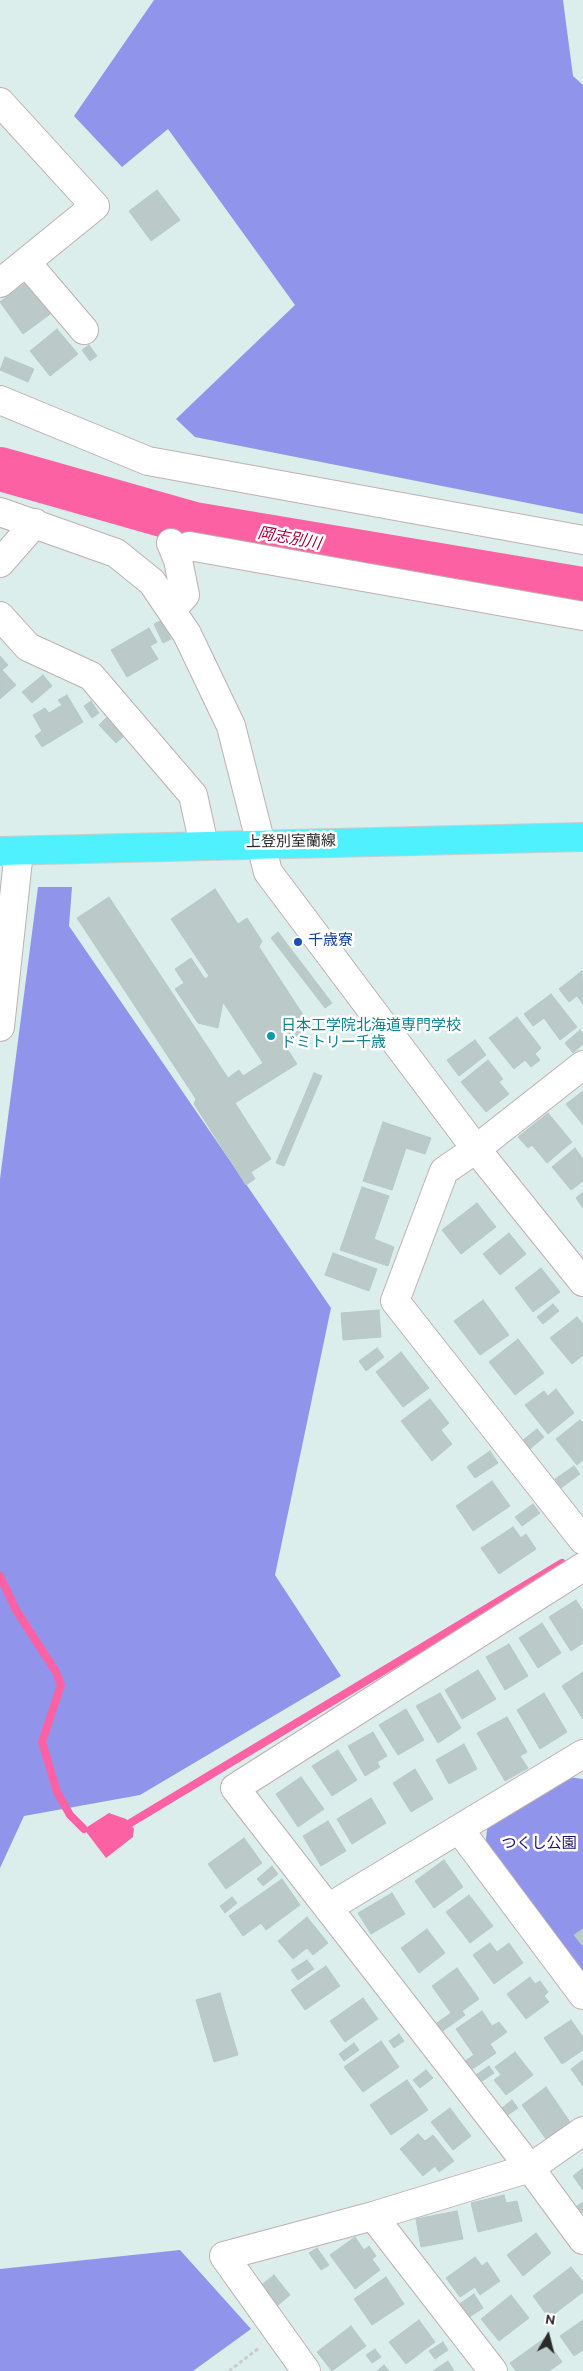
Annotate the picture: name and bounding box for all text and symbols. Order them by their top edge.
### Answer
water label: 岡志別川 [256,525,322,555]
street label: 上登別室蘭線 [246,833,336,853]
place label: 千歳寮 [308,933,353,951]
marker: 千歳寮 [292,936,304,948]
place label: 日本工学院北海道専門学校 ドミトリー千歳 [281,1018,461,1053]
marker: 日本工学院北海道専門学校 ドミトリー千歳 [265,1030,277,1042]
park label: つくし公園 [502,1836,576,1854]
north arrow [523,2311,573,2361]
text: N [544,2312,556,2330]

